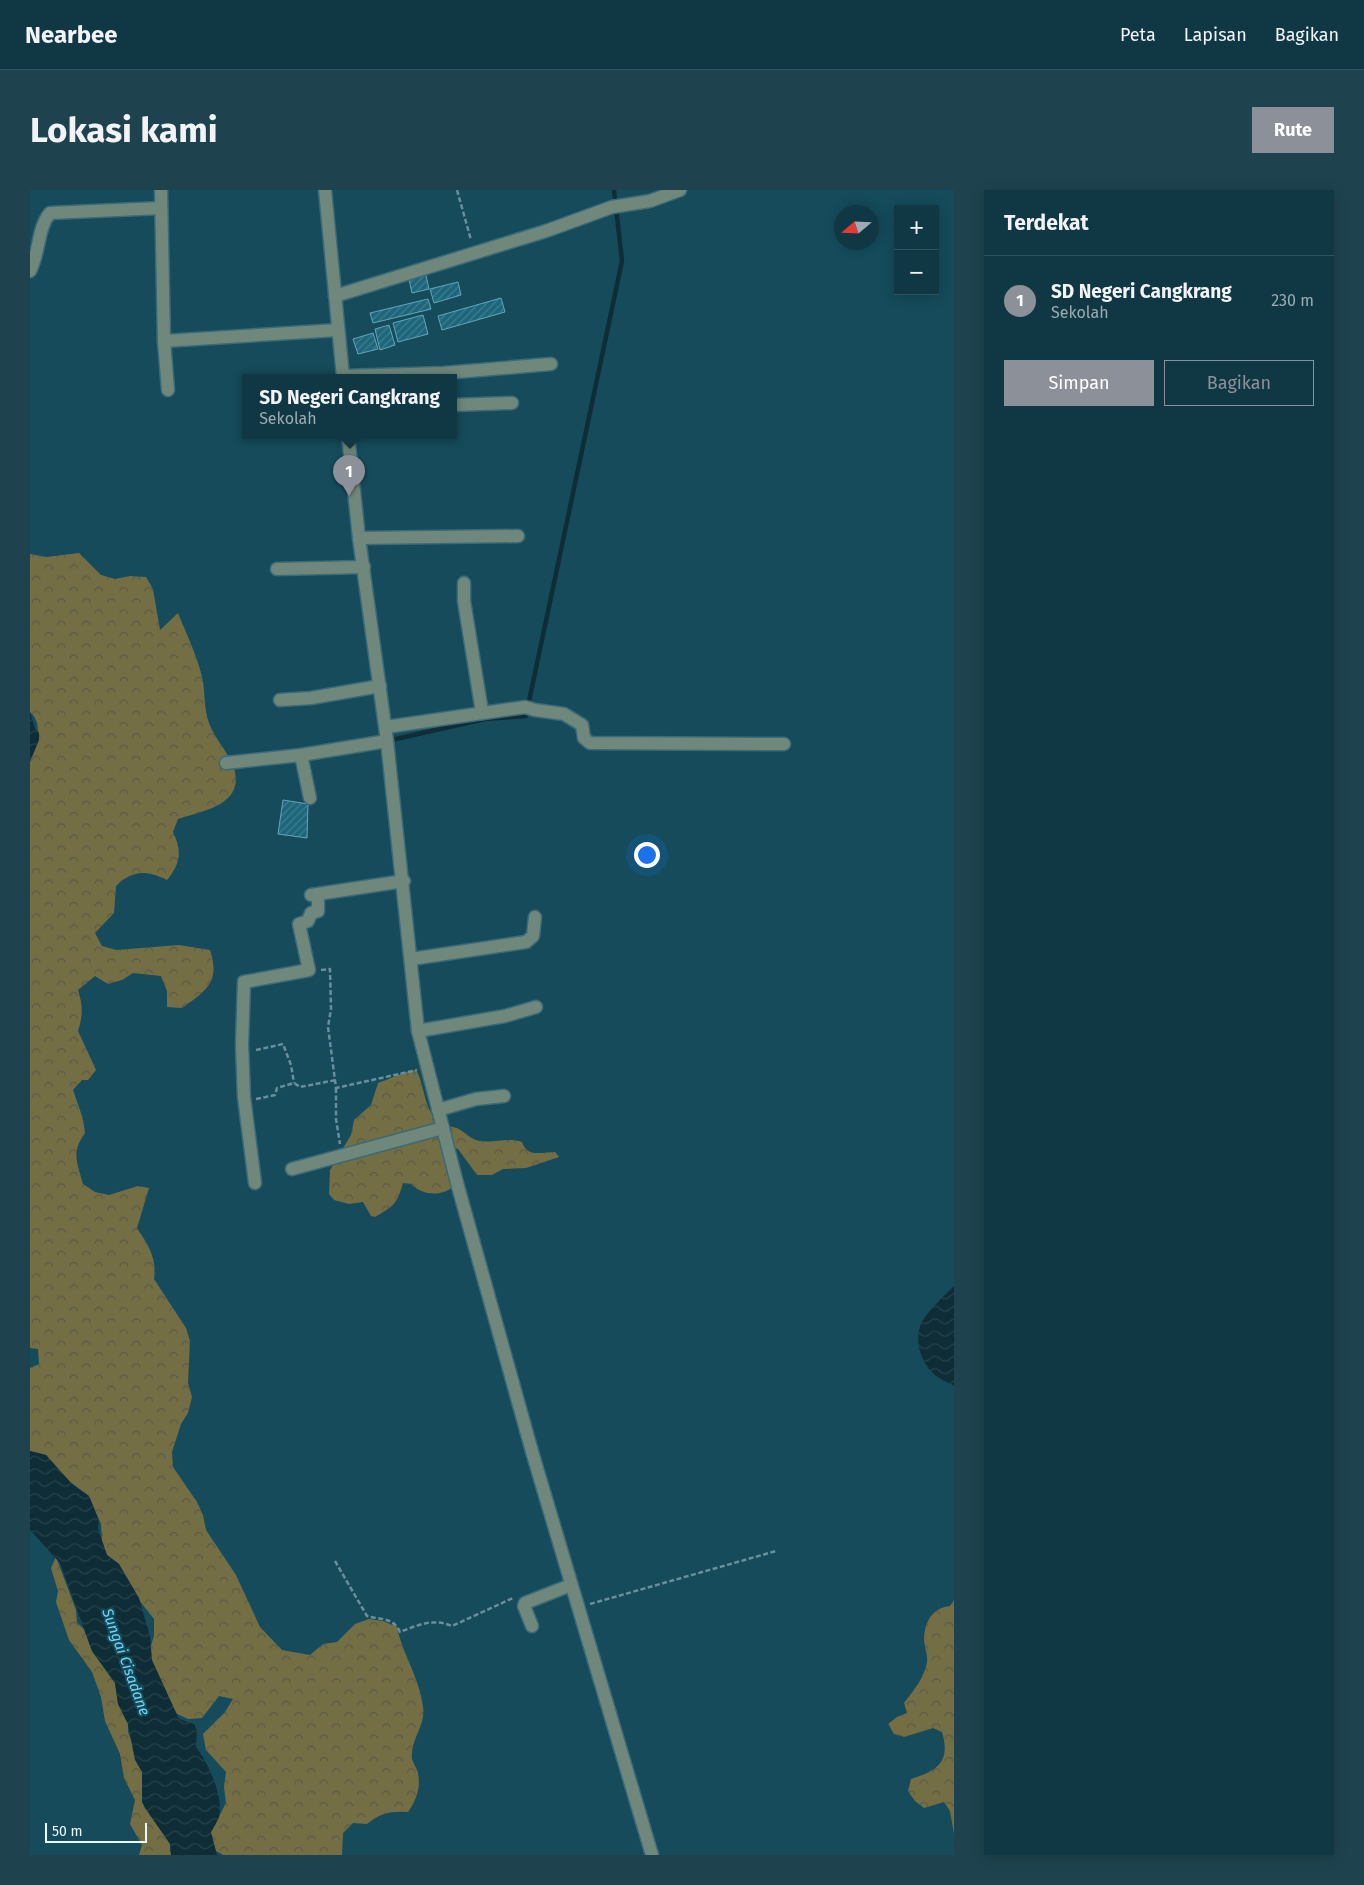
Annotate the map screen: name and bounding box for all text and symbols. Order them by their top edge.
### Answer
text: Nearbee [25,21,118,49]
text: Peta [1120,24,1156,46]
text: Lapisan [1184,24,1247,46]
text: Bagikan [1275,24,1339,46]
button: Rute [1252,107,1334,153]
text: Lokasi kami [30,109,218,151]
north arrow [834,205,879,250]
map controls [894,205,939,295]
button: + [894,205,939,250]
text: Terdekat [1004,210,1089,236]
button: − [894,250,939,295]
text: SD Negeri Cangkrang [1051,280,1232,303]
text: 1 [1016,291,1024,310]
text: 230 m [1271,291,1314,310]
text: Sekolah [1051,303,1109,322]
button: Simpan [1004,360,1154,406]
button: Bagikan [1164,360,1314,406]
popup [242,374,457,439]
text: SD Negeri Cangkrang [259,386,440,409]
text: Sekolah [259,409,317,428]
pin: 1 [333,455,365,496]
your location [634,842,660,868]
water label: Sungai Cisadane [98,1605,154,1718]
scale bar [45,1820,148,1843]
text: 50 m [52,1823,83,1840]

